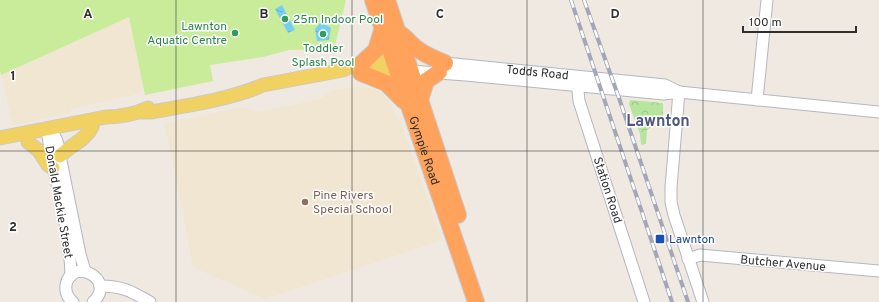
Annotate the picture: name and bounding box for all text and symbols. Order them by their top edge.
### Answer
text: A [83,7,93,23]
text: B [260,7,269,23]
text: C [436,7,444,23]
text: D [610,7,620,23]
scale bar [743,8,856,34]
place label: 25m Indoor Pool [293,12,383,28]
marker: 25m Indoor Pool [280,14,290,24]
text: 100 m [749,15,782,31]
place label: Lawnton Aquatic Centre [147,19,227,49]
marker: Lawnton Aquatic Centre [230,28,240,38]
marker: Toddler Splash Pool [318,29,328,39]
place label: Toddler Splash Pool [292,41,354,71]
street label: Todds Road [505,62,569,84]
text: 1 [10,69,16,85]
district label: Lawnton [626,112,690,132]
street label: Gympie Road [404,114,443,187]
street label: Donald Mackie Street [40,145,76,260]
street label: Station Road [589,155,625,226]
place label: Pine Rivers Special School [313,188,392,218]
marker: Pine Rivers Special School [300,197,310,207]
text: 2 [9,220,17,236]
place label: Lawnton [669,232,715,248]
marker: Lawnton [654,233,666,245]
street label: Butcher Avenue [740,252,826,276]

